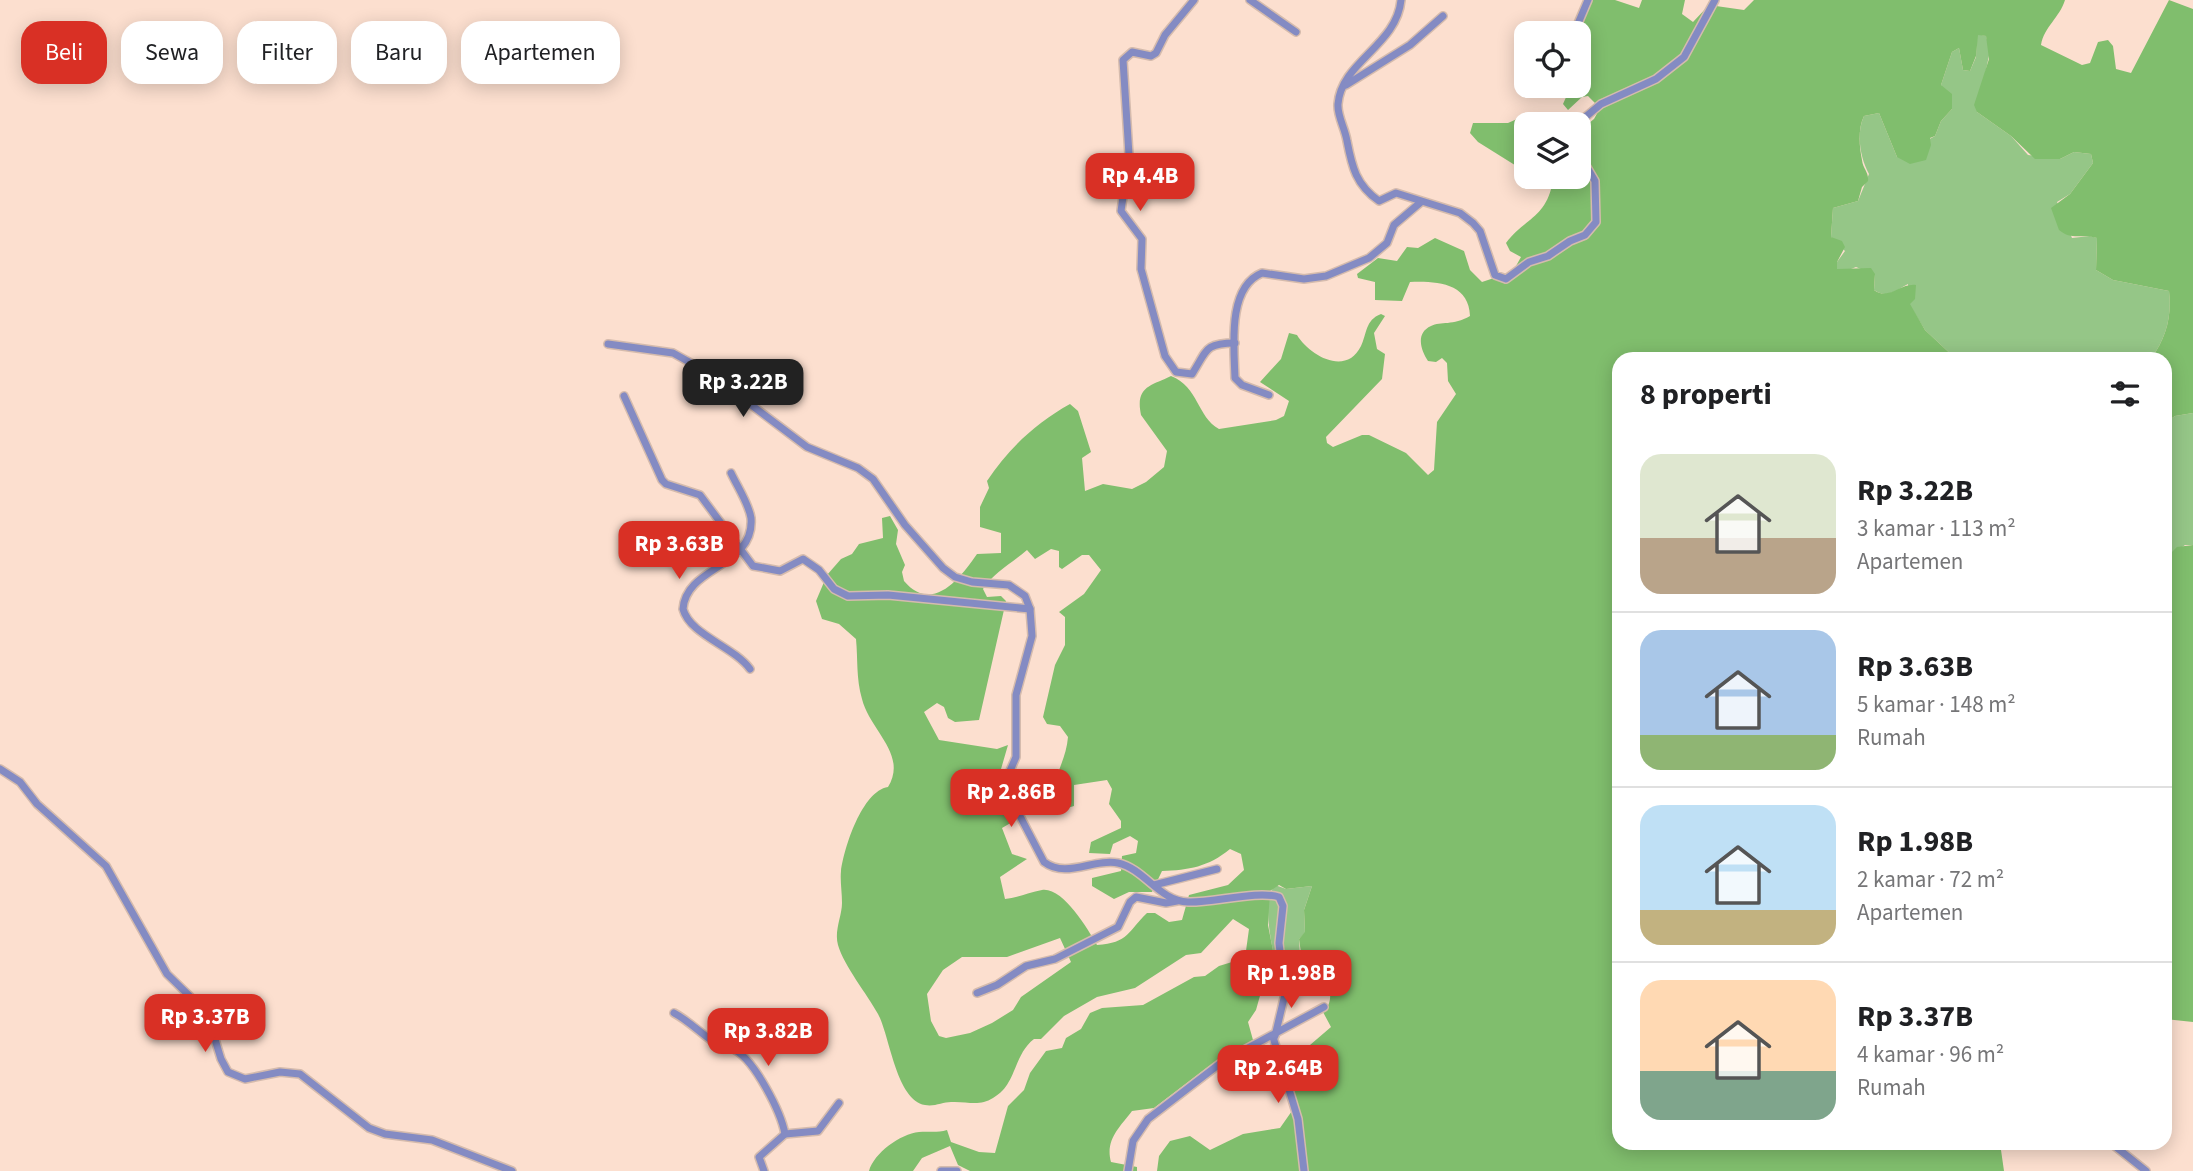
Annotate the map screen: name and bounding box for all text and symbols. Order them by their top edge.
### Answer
chip: Beli [21,21,107,84]
chip: Sewa [121,21,223,84]
chip: Filter [237,21,337,84]
chip: Baru [351,21,447,84]
chip: Apartemen [461,21,620,84]
map controls [1514,21,1591,189]
button: locate [1514,21,1591,98]
button: layers [1514,112,1591,189]
pin: Rp 4.4B [1075,154,1205,213]
text: Rp 4.4B [1102,159,1178,192]
pin: Rp 3.22B [671,360,815,419]
text: Rp 3.22B [698,365,788,398]
text: 8 properti [1640,373,1772,416]
icon: filters [2106,375,2144,413]
text: Rp 3.22B [1857,469,1973,512]
icon: home [1696,482,1780,566]
text: 3 kamar · 113 m² [1857,512,2016,545]
pin: Rp 3.63B [607,522,751,581]
text: Rp 3.63B [634,527,724,560]
text: Apartemen [1857,545,1963,578]
text: Rp 3.63B [1857,645,1973,688]
icon: home [1696,658,1780,742]
text: 5 kamar · 148 m² [1857,688,2016,721]
text: Rumah [1857,721,1926,754]
pin: Rp 2.86B [939,770,1083,829]
text: Rp 2.86B [966,775,1056,808]
text: Rp 1.98B [1857,820,1973,863]
icon: home [1696,833,1780,917]
text: 2 kamar · 72 m² [1857,863,2004,896]
text: Apartemen [1857,896,1963,929]
pin: Rp 1.98B [1219,950,1363,1010]
text: Rp 1.98B [1246,956,1336,989]
pin: Rp 3.37B [133,995,277,1054]
text: Rp 3.37B [1857,995,1973,1038]
text: Rp 3.37B [160,1000,250,1033]
icon: home [1696,1008,1780,1092]
pin: Rp 3.82B [696,1009,840,1068]
text: Rp 3.82B [723,1014,813,1047]
text: 4 kamar · 96 m² [1857,1038,2004,1071]
pin: Rp 2.64B [1206,1046,1350,1105]
text: Rp 2.64B [1233,1051,1323,1084]
text: Rumah [1857,1071,1926,1104]

